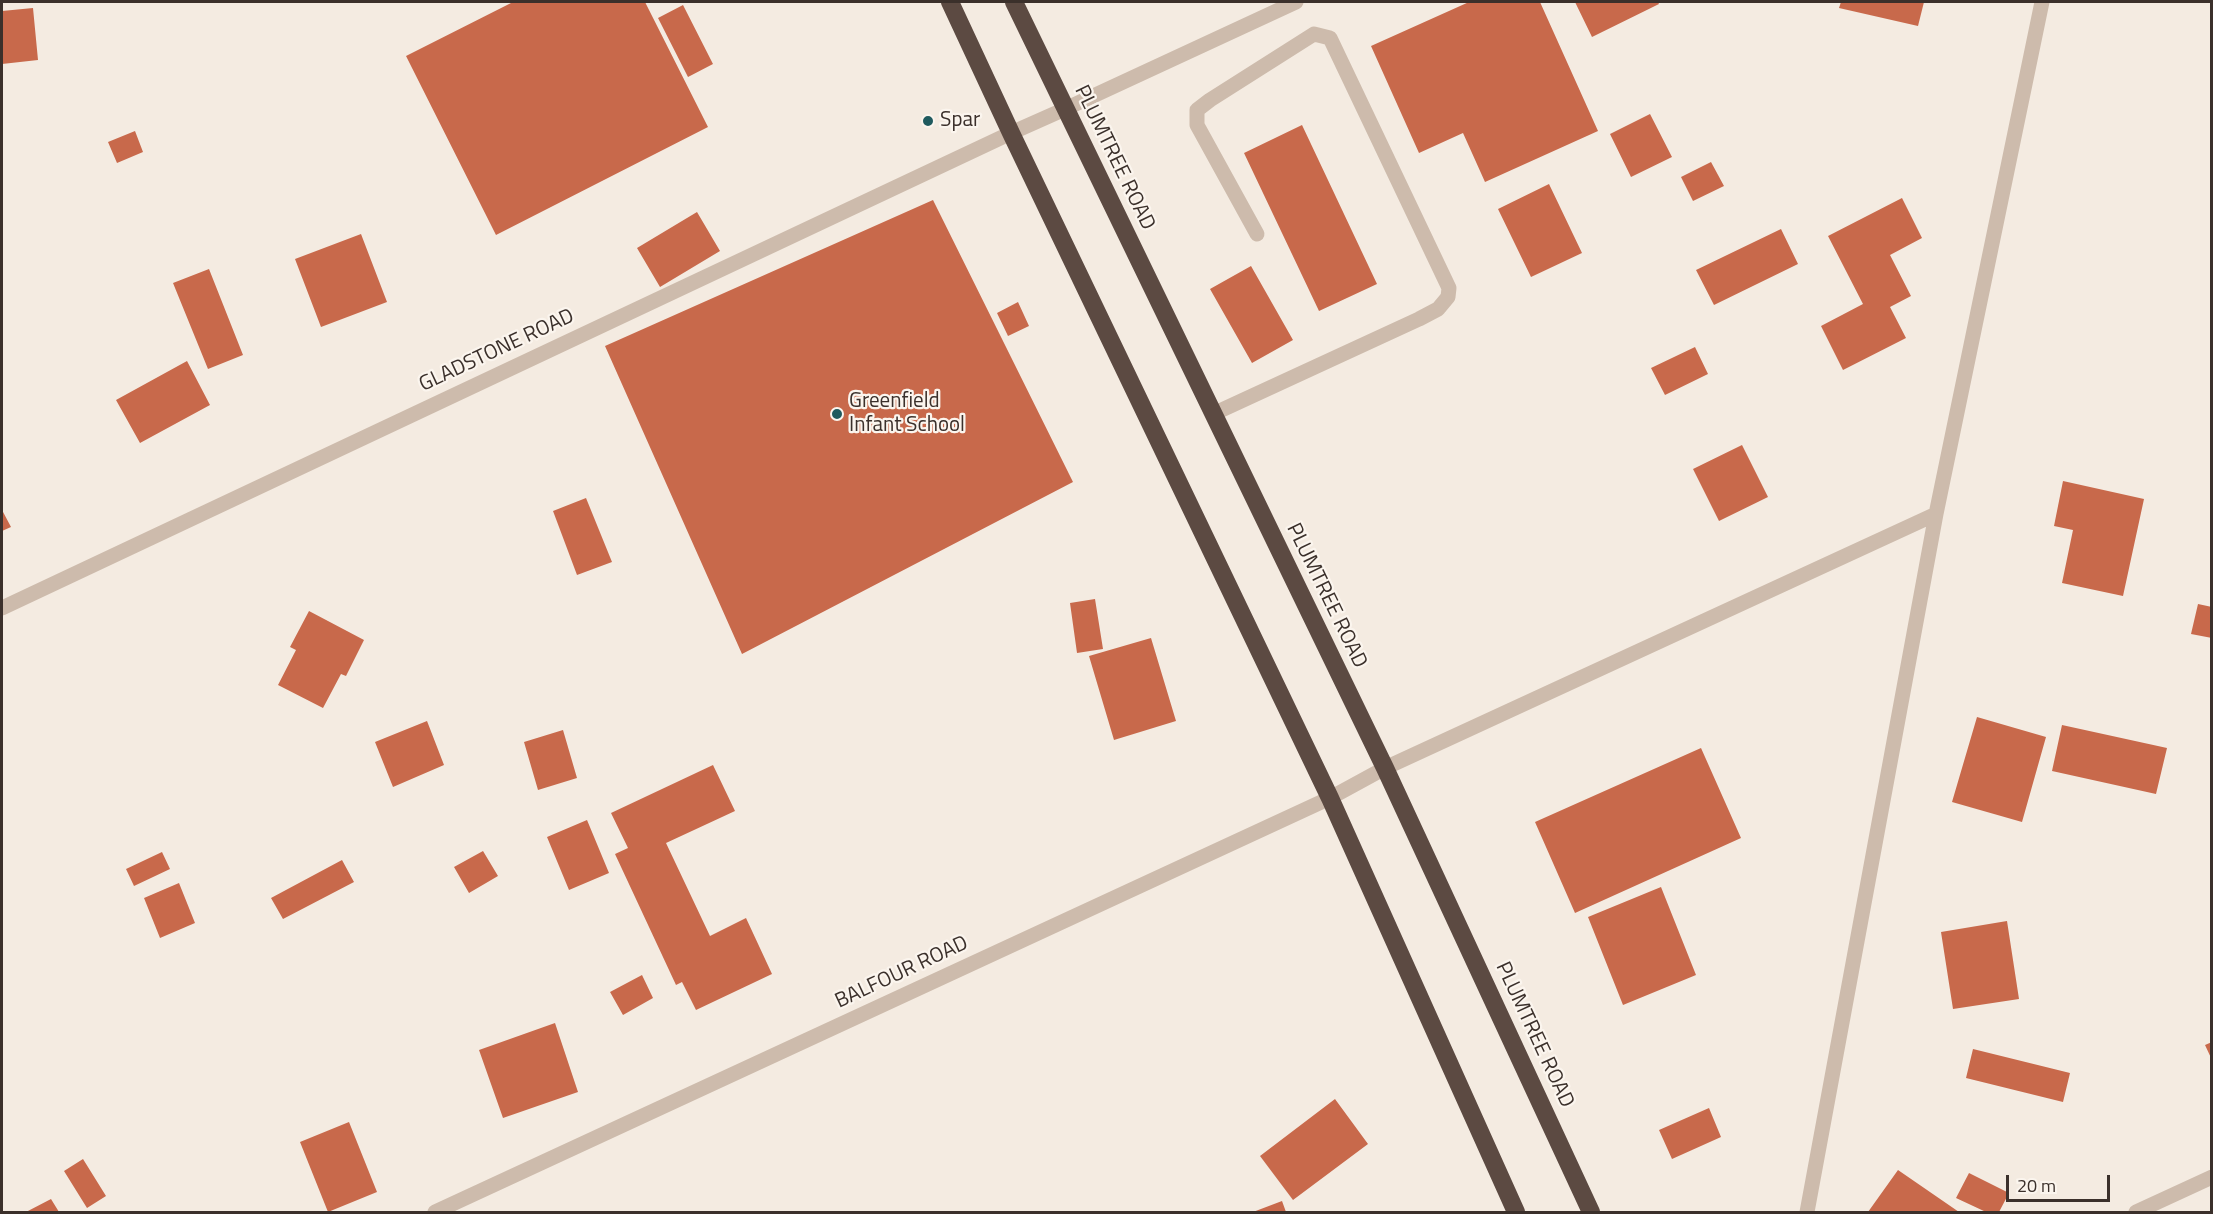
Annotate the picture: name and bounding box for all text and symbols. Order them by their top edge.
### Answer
street label: PLUMTREE ROAD [1068,82,1160,234]
place label: Spar [940,108,980,134]
marker: Spar [921,114,935,128]
street label: GLADSTONE ROAD [416,304,578,398]
place label: Greenfield Infant School [849,389,965,439]
marker: Greenfield Infant School [830,407,844,421]
street label: PLUMTREE ROAD [1280,520,1372,672]
street label: BALFOUR ROAD [832,931,972,1015]
street label: PLUMTREE ROAD [1489,958,1579,1112]
scale bar [2009,1163,2112,1201]
text: 20 m [2017,1172,2056,1199]

